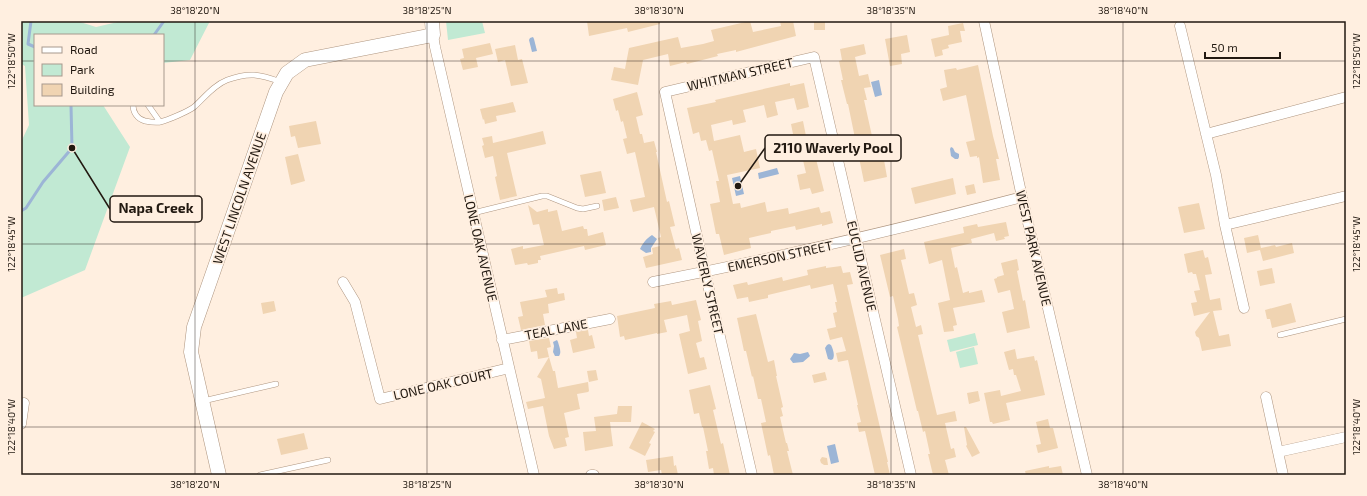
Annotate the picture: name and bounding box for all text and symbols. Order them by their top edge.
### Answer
text: 38°18'20"N [170,4,220,16]
text: 38°18'25"N [403,4,451,16]
text: 38°18'30"N [634,4,684,16]
text: 38°18'35"N [867,4,915,16]
text: 38°18'40"N [1098,4,1148,16]
text: 122°18'50"W [5,33,17,89]
text: 122°18'50"W [1350,33,1362,89]
legend [34,34,164,106]
scale bar [1205,34,1280,60]
text: 50 m [1211,40,1238,54]
text: Road [70,42,98,56]
street label: WHITMAN STREET [685,54,795,94]
text: Park [70,62,95,76]
text: Building [70,82,115,96]
street label: WEST LINCOLN AVENUE [209,130,269,266]
callout: 2110 Waverly Pool [765,135,901,161]
text: 2110 Waverly Pool [773,139,893,156]
street label: WEST PARK AVENUE [1013,188,1055,308]
street label: LONE OAK AVENUE [461,193,501,303]
callout: Napa Creek [110,196,202,222]
text: Napa Creek [118,199,194,216]
text: 122°18'45"W [5,216,17,272]
text: 122°18'45"W [1350,216,1362,272]
street label: EUCLID AVENUE [844,219,880,313]
street label: WAVERLY STREET [689,232,728,337]
street label: EMERSON STREET [726,237,834,275]
street label: TEAL LANE [523,315,589,343]
street label: LONE OAK COURT [392,365,495,403]
text: 122°18'40"W [5,398,17,455]
text: 122°18'40"W [1350,398,1362,455]
text: 38°18'20"N [170,478,220,490]
text: 38°18'25"N [403,478,451,490]
text: 38°18'30"N [634,478,684,490]
text: 38°18'35"N [867,478,915,490]
text: 38°18'40"N [1098,478,1148,490]

